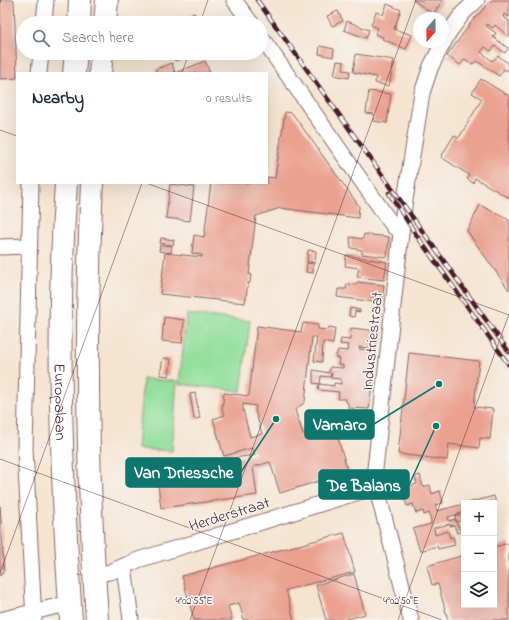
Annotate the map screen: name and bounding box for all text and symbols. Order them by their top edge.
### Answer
north arrow [413,12,449,48]
search box [16,16,268,60]
icon: search [30,27,52,49]
text: Search here [62,27,134,49]
text: Nearby [32,86,84,111]
text: 0 results [206,89,252,108]
street label: Industriestraat [356,290,390,392]
street label: Europalaan [47,363,72,441]
callout: Vamaro [305,410,374,439]
text: Vamaro [312,413,367,438]
callout: Van Driessche [126,458,241,487]
text: Van Driessche [134,461,235,486]
callout: De Balans [319,470,409,499]
text: De Balans [326,474,401,499]
street label: Herderstraat [186,491,274,539]
map controls [461,500,497,608]
button: + [461,500,497,536]
button: − [461,536,497,572]
button: layers [461,572,497,608]
text: 4°02'55"E [176,594,212,609]
text: 4°02'50"E [383,594,419,609]

